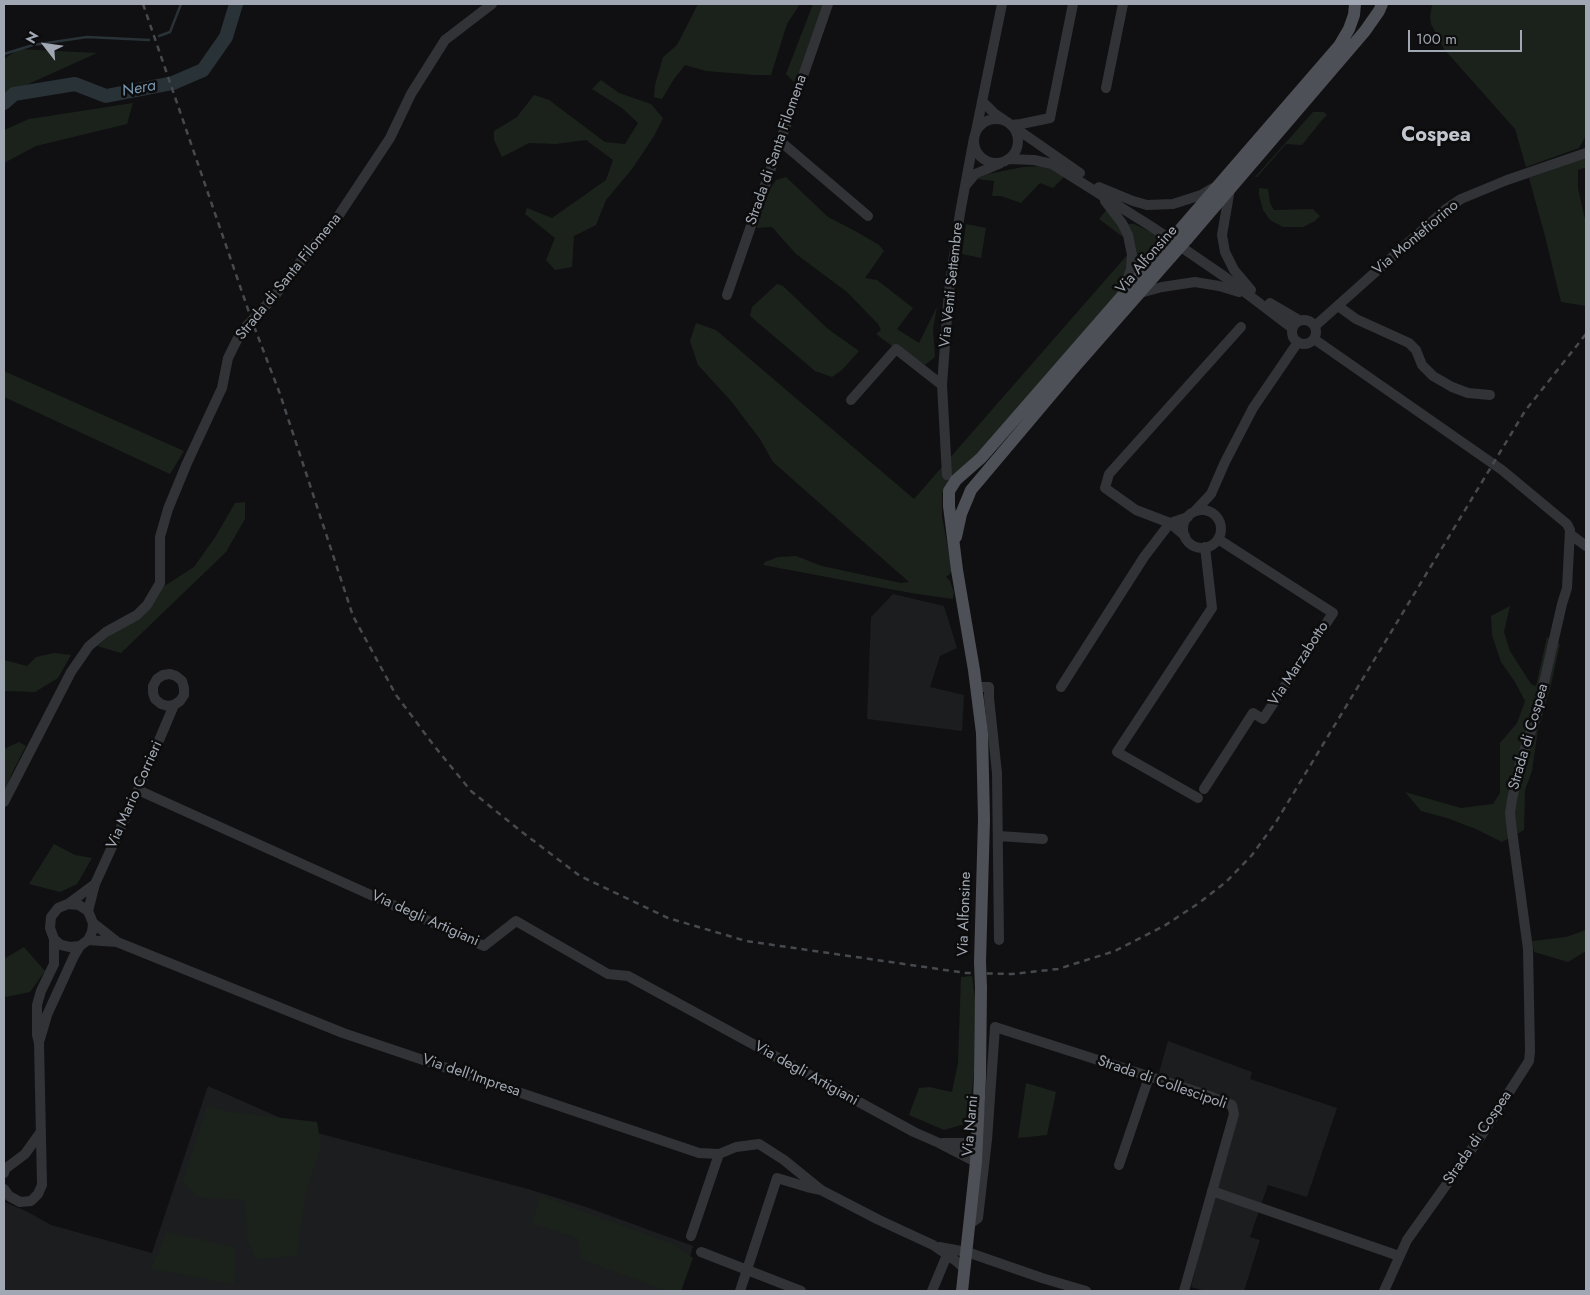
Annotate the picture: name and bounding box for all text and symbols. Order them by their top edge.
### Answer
north arrow [20,20,70,70]
scale bar [1410,20,1524,52]
text: N [21,28,43,47]
text: 100 m [1416,28,1457,50]
street label: Strada di Santa Filomena [743,73,811,227]
water label: Nera [120,77,158,101]
district label: Cospea [1401,124,1471,148]
street label: Via Montefiorino [1369,197,1463,279]
street label: Strada di Santa Filomena [232,210,346,344]
street label: Via Venti Settembre [936,222,968,348]
street label: Via Alfonsine [1112,222,1182,298]
street label: Via Marzabotto [1265,619,1333,709]
street label: Strada di Cospea [1505,682,1553,792]
street label: Via Mario Corrieri [103,738,167,852]
street label: Via Alfonsine [955,871,975,957]
street label: Via degli Artigiani [368,887,482,951]
street label: Via degli Artigiani [751,1038,861,1110]
street label: Via dell'Impresa [419,1051,523,1101]
street label: Strada di Collescipoli [1095,1052,1229,1114]
street label: Strada di Cospea [1440,1088,1516,1188]
street label: Via Narni [959,1095,983,1157]

